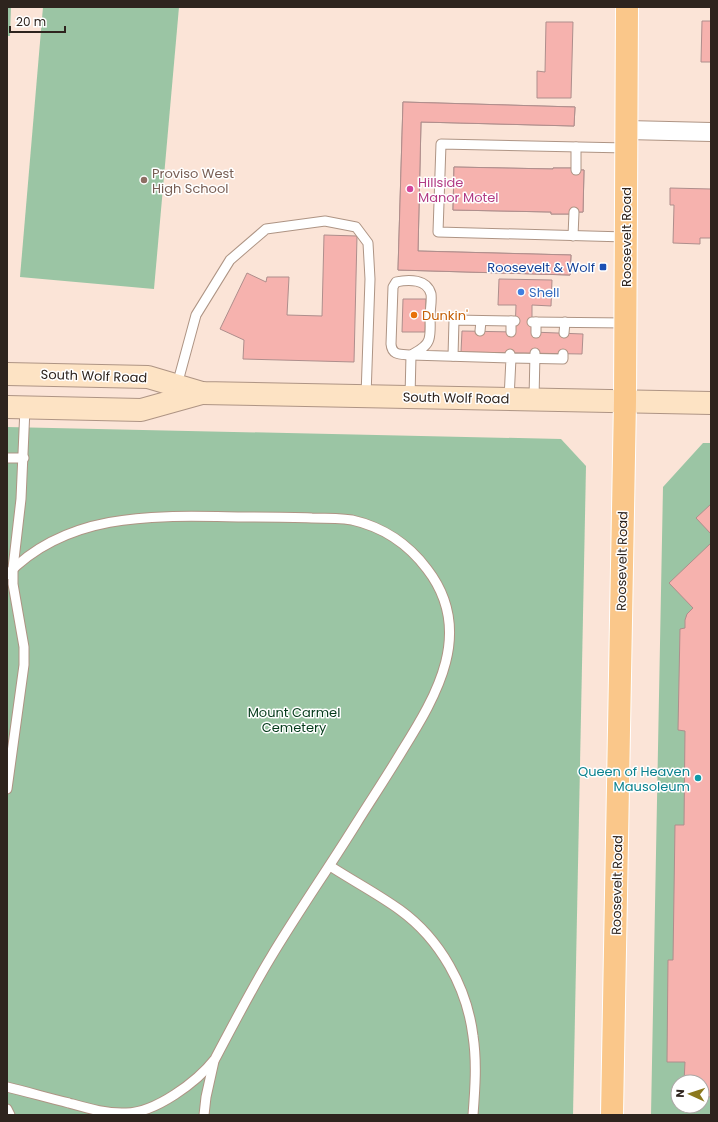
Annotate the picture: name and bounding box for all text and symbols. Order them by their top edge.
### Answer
scale bar [10,8,65,34]
text: 20 m [16,13,46,30]
place label: Proviso West High School [152,164,234,198]
place label: Hillside Manor Motel [418,173,498,207]
marker: Proviso West High School [139,175,149,185]
marker: Hillside Manor Motel [405,184,415,194]
street label: Roosevelt Road [617,187,636,287]
place label: Roosevelt & Wolf [487,258,595,277]
marker: Roosevelt & Wolf [598,262,608,272]
place label: Shell [529,283,559,302]
marker: Shell [516,287,526,297]
place label: Dunkin' [422,306,468,325]
marker: Dunkin' [409,310,419,320]
street label: South Wolf Road [40,365,148,387]
street label: South Wolf Road [403,388,509,408]
street label: Roosevelt Road [612,511,632,611]
park label: Mount Carmel Cemetery [248,703,340,737]
place label: Queen of Heaven Mausoleum [578,762,690,796]
marker: Queen of Heaven Mausoleum [693,773,703,783]
street label: Roosevelt Road [607,835,627,935]
north arrow [670,1074,710,1114]
text: N [672,1089,688,1098]

